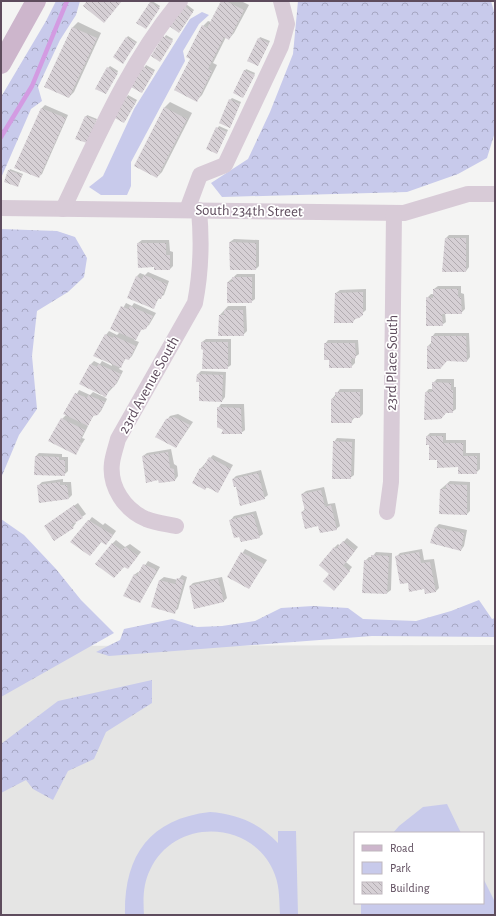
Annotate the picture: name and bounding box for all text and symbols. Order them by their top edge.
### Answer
street label: South 234th Street [195,203,303,219]
street label: 23rd Place South [384,315,400,411]
street label: 23rd Avenue South [116,334,182,436]
legend [354,832,484,904]
text: Road [390,842,414,854]
text: Park [390,862,411,874]
text: Building [390,882,430,894]

